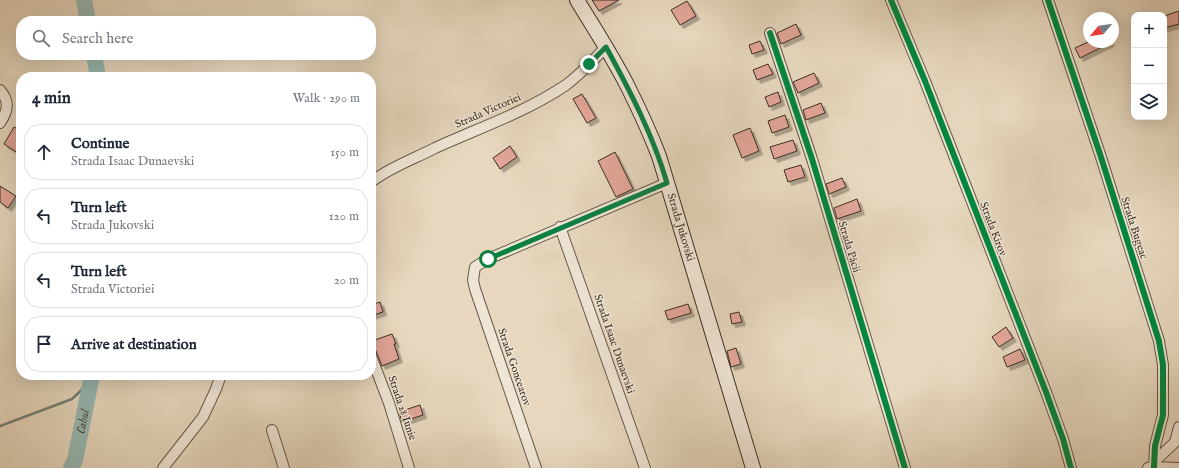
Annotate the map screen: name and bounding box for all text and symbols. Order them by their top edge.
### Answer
north arrow [1083,12,1119,48]
map controls [1131,12,1167,120]
button: + [1131,12,1167,48]
search box [16,16,376,60]
icon: search [30,27,52,49]
text: Search here [62,29,133,48]
button: − [1131,48,1167,84]
route end [580,55,598,73]
button: layers [1131,84,1167,120]
text: 4 min [32,88,71,109]
text: Walk · 290 m [293,90,360,107]
street label: Strada Victoriei [453,90,523,132]
text: Continue [71,134,129,153]
icon: ahead [33,141,55,163]
text: 150 m [330,144,359,161]
text: Strada Isaac Dunaevski [71,153,194,170]
street label: Strada Jukovski [664,192,697,263]
street label: Strada Bugeac [1117,195,1151,261]
text: Turn left [71,198,127,217]
street label: Strada Kirov [976,200,1010,258]
icon: left [33,205,55,227]
text: 120 m [329,208,359,225]
text: Strada Jukovski [71,217,154,234]
street label: Strada Păcii [835,220,863,274]
route start [479,250,497,268]
text: Turn left [71,262,127,281]
icon: left [33,269,55,291]
text: 20 m [334,272,359,289]
text: Strada Victoriei [71,281,154,298]
street label: Strada Isaac Dunaevski [590,292,638,396]
street label: Strada Goncearov [494,326,534,408]
icon: arrive [33,333,55,355]
text: Arrive at destination [71,335,197,354]
street label: Strada 28 Iunie [384,374,420,442]
water label: Cahul [73,407,93,435]

